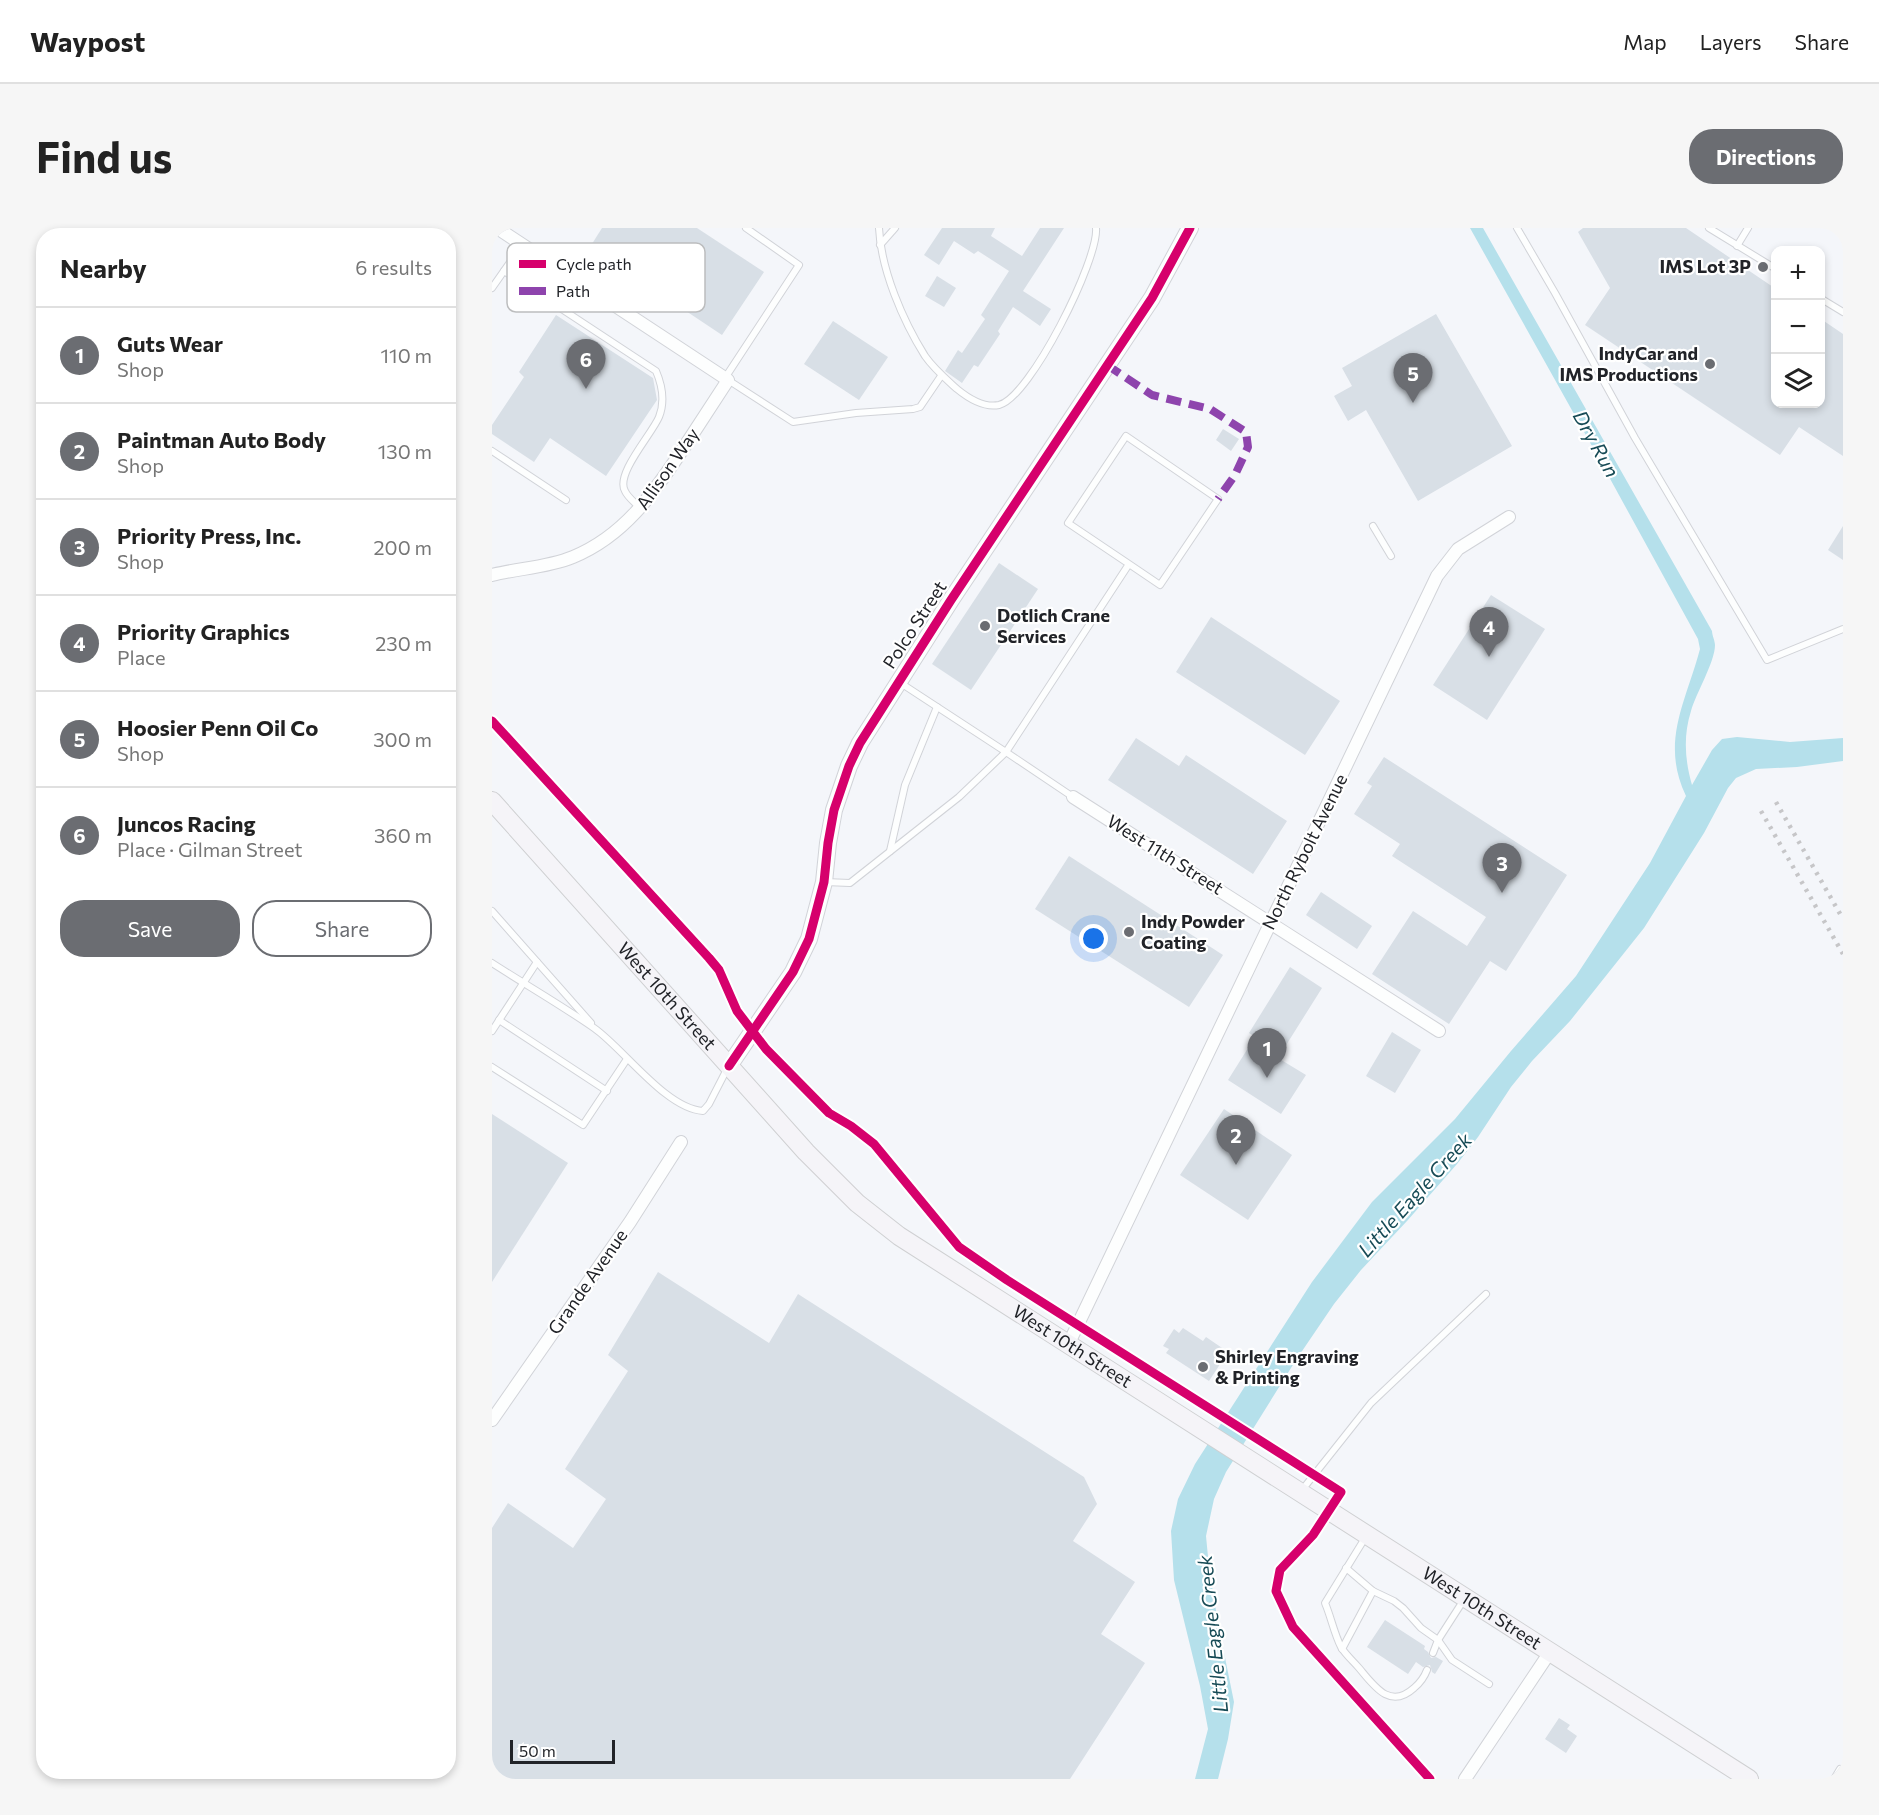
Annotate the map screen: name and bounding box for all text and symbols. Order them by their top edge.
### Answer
text: Waypost [30,24,145,58]
text: Map [1623,29,1667,54]
text: Layers [1700,29,1762,54]
text: Share [1795,29,1849,54]
button: Directions [1689,129,1843,184]
text: Find us [36,130,172,182]
legend [507,243,705,312]
map controls [1771,246,1825,408]
button: + [1771,246,1825,300]
text: Nearby [60,252,147,283]
text: Cycle path [556,254,632,273]
text: 6 results [355,255,432,279]
place label: IMS Lot 3P [1659,255,1751,277]
marker: IMS Lot 3P [1756,260,1770,274]
text: Path [556,281,590,300]
button: − [1771,300,1825,354]
text: Guts Wear [117,330,223,357]
pin: 6 [566,340,605,389]
place label: IndyCar and IMS Productions [1559,342,1698,385]
text: 1 [75,343,84,367]
text: 110 m [381,343,432,367]
pin: 5 [1394,354,1432,403]
button: layers [1771,354,1825,408]
text: Shop [117,357,164,381]
marker: IndyCar and IMS Productions [1703,357,1717,371]
water label: Dry Run [1569,406,1625,481]
street label: Allison Way [631,423,703,514]
text: Paintman Auto Body [117,426,326,453]
text: 2 [74,439,85,463]
text: 130 m [378,439,432,463]
text: Shop [117,453,164,477]
text: Priority Press, Inc. [117,522,301,549]
text: 3 [74,535,85,559]
text: 200 m [374,535,432,559]
text: Shop [117,549,164,573]
street label: Polco Street [878,576,951,673]
place label: Dotlich Crane Services [997,604,1110,647]
pin: 4 [1470,608,1508,657]
text: Priority Graphics [117,618,290,645]
marker: Dotlich Crane Services [978,619,992,633]
text: 4 [73,631,86,655]
text: 230 m [375,631,432,655]
text: Place [117,645,166,669]
text: Hoosier Penn Oil Co [117,714,318,741]
text: 5 [74,727,85,751]
text: 300 m [373,727,432,751]
text: Shop [117,741,164,765]
street label: North Rybolt Avenue [1257,770,1351,933]
text: Juncos Racing [117,810,256,837]
street label: West 11th Street [1103,810,1228,899]
text: 6 [73,823,86,847]
text: 360 m [374,823,432,847]
text: Place · Gilman Street [117,837,303,861]
pin: 3 [1482,844,1522,893]
button: Save [60,900,240,957]
button: Share [252,900,432,957]
place label: Indy Powder Coating [1141,910,1245,953]
your location [1079,924,1108,953]
marker: Indy Powder Coating [1122,925,1136,939]
street label: West 10th Street [614,937,721,1054]
pin: 1 [1248,1028,1286,1078]
pin: 2 [1216,1116,1256,1165]
water label: Little Eagle Creek [1352,1127,1477,1261]
street label: Grande Avenue [543,1225,632,1338]
street label: West 10th Street [1009,1300,1136,1392]
place label: Shirley Engraving & Printing [1215,1345,1359,1388]
marker: Shirley Engraving & Printing [1196,1360,1210,1374]
water label: Little Eagle Creek [1192,1553,1232,1714]
street label: West 10th Street [1419,1561,1546,1654]
scale bar [510,1737,615,1764]
text: 50 m [519,1741,556,1760]

